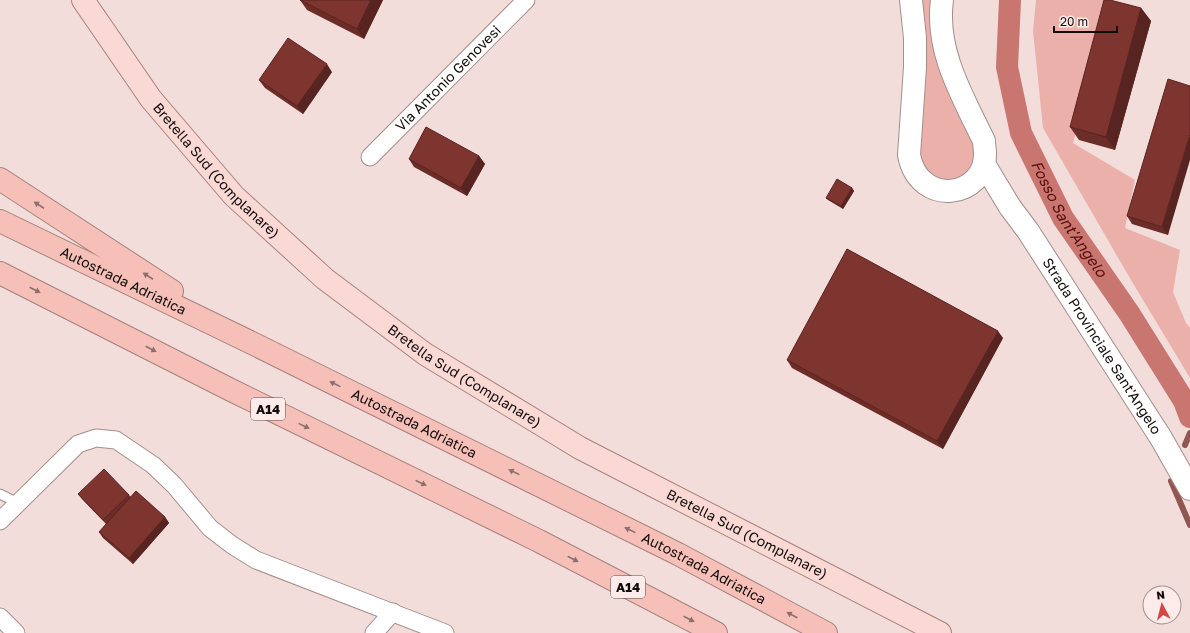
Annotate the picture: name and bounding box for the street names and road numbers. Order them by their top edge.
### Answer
street label: Via Antonio Genovesi [392,21,504,134]
street label: Bretella Sud (Complanare) [150,99,283,241]
street label: Autostrada Adriatica [58,243,189,318]
street label: Strada Provinciale Sant'Angelo [1039,254,1165,437]
street label: Bretella Sud (Complanare) [385,320,545,431]
street label: Autostrada Adriatica [349,385,480,461]
road number: A14 [251,398,285,420]
street label: Bretella Sud (Complanare) [664,485,831,582]
street label: Autostrada Adriatica [639,529,769,607]
road number: A14 [611,576,645,598]

